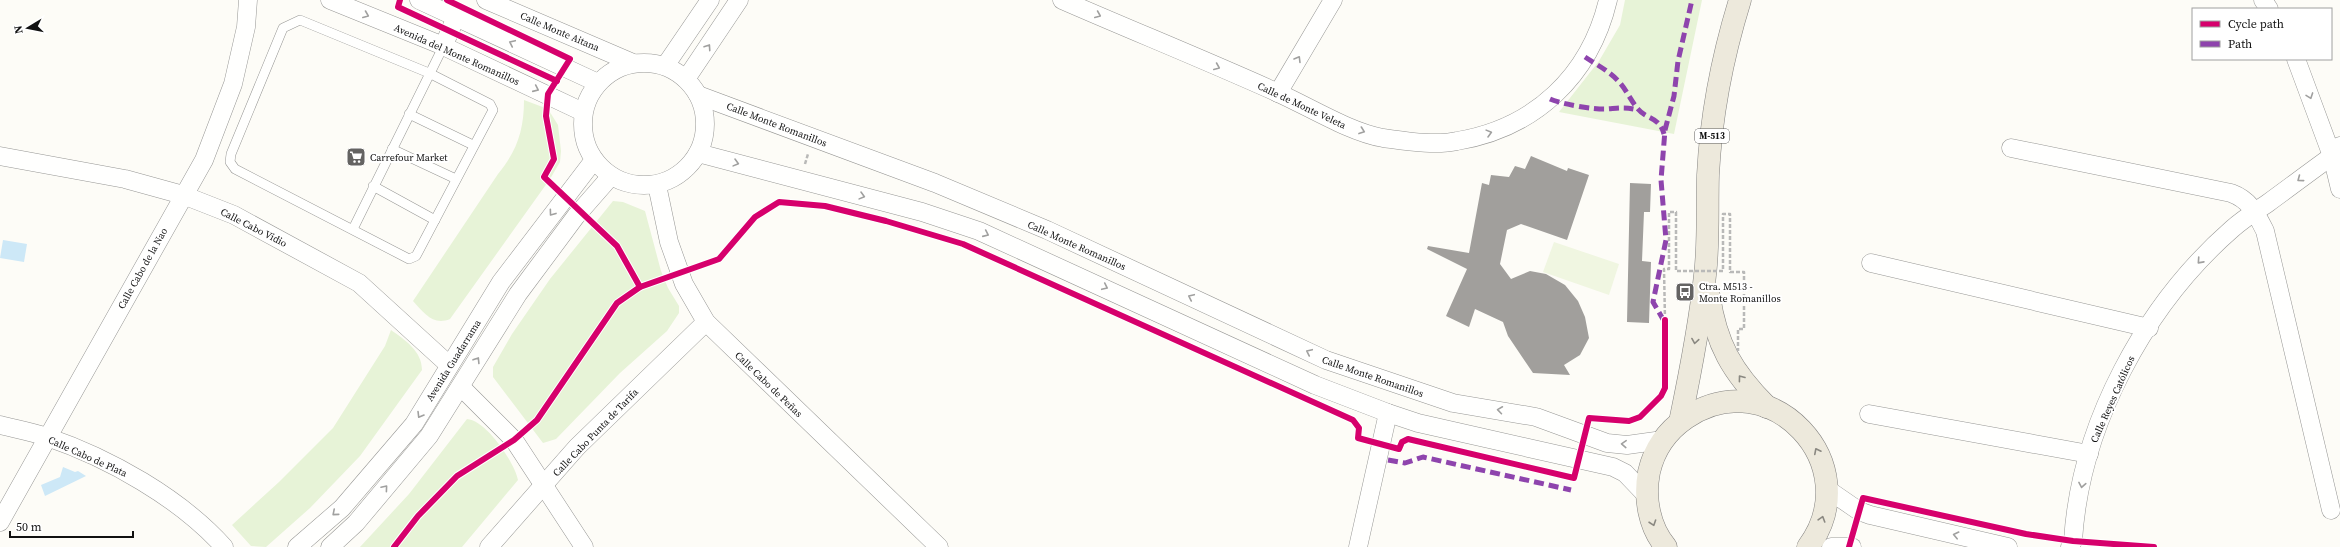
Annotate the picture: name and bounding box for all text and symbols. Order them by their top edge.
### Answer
north arrow [8,8,48,48]
legend [2192,8,2332,60]
street label: Calle Monte Aitana [518,9,602,54]
one-way arrow [362,10,369,18]
one-way arrow [1094,11,1101,19]
text: Cycle path [2228,16,2284,32]
street label: Avenida del Monte Romanillos [392,21,521,88]
text: N [11,24,27,35]
text: Path [2228,36,2252,52]
one-way arrow [508,40,516,48]
one-way arrow [703,44,710,51]
one-way arrow [1294,56,1301,63]
one-way arrow [1214,62,1221,70]
street label: Calle de Monte Veleta [1256,79,1349,132]
one-way arrow [532,84,540,92]
one-way arrow [2305,92,2313,99]
street label: Calle Monte Romanillos [725,99,829,150]
one-way arrow [1358,126,1365,134]
one-way arrow [1485,129,1492,138]
road number: M-513 [1695,129,1729,143]
supermarket icon: Carrefour Market [345,146,367,168]
place label: Carrefour Market [370,151,448,164]
one-way arrow [732,158,739,167]
one-way arrow [2298,174,2305,181]
one-way arrow [859,192,865,200]
street label: Calle Cabo Vidio [218,205,290,250]
one-way arrow [550,208,557,215]
street label: Calle Monte Romanillos [1025,218,1128,273]
street label: Calle Cabo de la Nao [115,225,170,311]
one-way arrow [982,229,990,237]
one-way arrow [2197,256,2204,263]
place label: Ctra. M513 - Monte Romanillos [1699,280,1781,305]
bus stop icon: Ctra. M513 - Monte Romanillos [1674,281,1696,303]
one-way arrow [1100,282,1108,290]
one-way arrow [1188,294,1195,302]
street label: Avenida Guadarrama [423,316,484,404]
one-way arrow [1691,338,1700,344]
street label: Calle Cabo de Peñas [732,349,805,420]
one-way arrow [1306,349,1313,357]
street label: Calle Monte Romanillos [1320,353,1425,400]
street label: Calle Reyes Católicos [2087,354,2137,445]
one-way arrow [473,357,480,364]
one-way arrow [1739,375,1746,382]
street label: Calle Cabo Punta de Tarifa [550,385,642,479]
one-way arrow [1497,406,1503,415]
one-way arrow [417,411,424,418]
street label: Calle Cabo de Plata [46,433,130,480]
one-way arrow [1621,440,1627,448]
one-way arrow [1814,448,1821,456]
one-way arrow [2078,481,2086,488]
one-way arrow [381,486,388,493]
one-way arrow [333,509,340,516]
scale bar [10,513,133,539]
one-way arrow [1817,516,1826,523]
text: 50 m [16,519,42,535]
one-way arrow [1648,519,1657,526]
one-way arrow [1953,532,1959,540]

